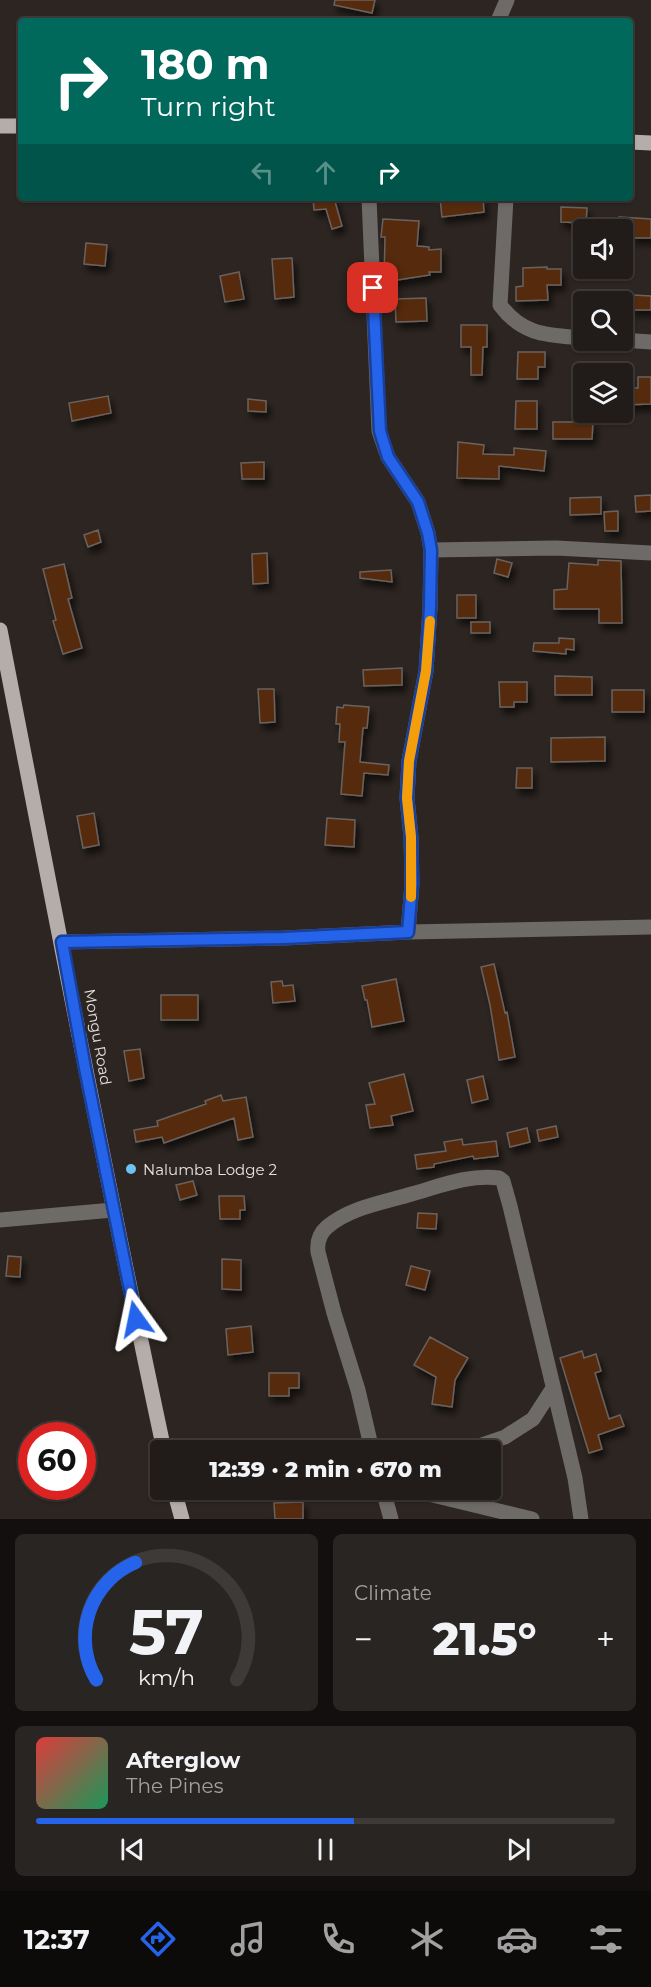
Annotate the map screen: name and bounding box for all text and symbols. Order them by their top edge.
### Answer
text: 180 m [141,38,270,90]
icon: right [42,42,120,120]
text: Turn right [141,90,276,123]
icon: left [246,156,279,189]
icon: ahead [309,156,342,189]
icon: right [372,156,405,189]
map controls [573,219,633,423]
button: sound [573,219,633,279]
pin [347,262,398,313]
icon: arrive [356,271,389,304]
button: search [573,291,633,351]
button: layers [573,363,633,423]
street label: Mongu Road [80,987,116,1087]
place label: Nalumba Lodge 2 [143,1160,277,1179]
marker: Nalumba Lodge 2 [124,1162,138,1176]
position arrow [104,1287,168,1351]
speed limit sign: 60 [18,1422,96,1500]
text: 12:39 · 2 min · 670 m [209,1456,442,1483]
text: Climate [354,1581,432,1605]
text: 57 [129,1594,204,1670]
text: 21.5° [433,1611,536,1666]
text: − [354,1619,373,1659]
text: + [596,1619,615,1659]
text: km/h [138,1664,195,1690]
text: Afterglow [126,1747,240,1774]
text: The Pines [126,1774,223,1798]
icon: previous [116,1833,149,1866]
icon: pause [309,1833,342,1866]
icon: next [502,1833,535,1866]
icon: directions [137,1918,179,1960]
icon: music [227,1918,269,1960]
icon: phone [317,1918,359,1960]
icon: climate [406,1918,448,1960]
icon: car [496,1918,538,1960]
icon: filters [585,1918,627,1960]
text: 12:37 [24,1923,90,1956]

